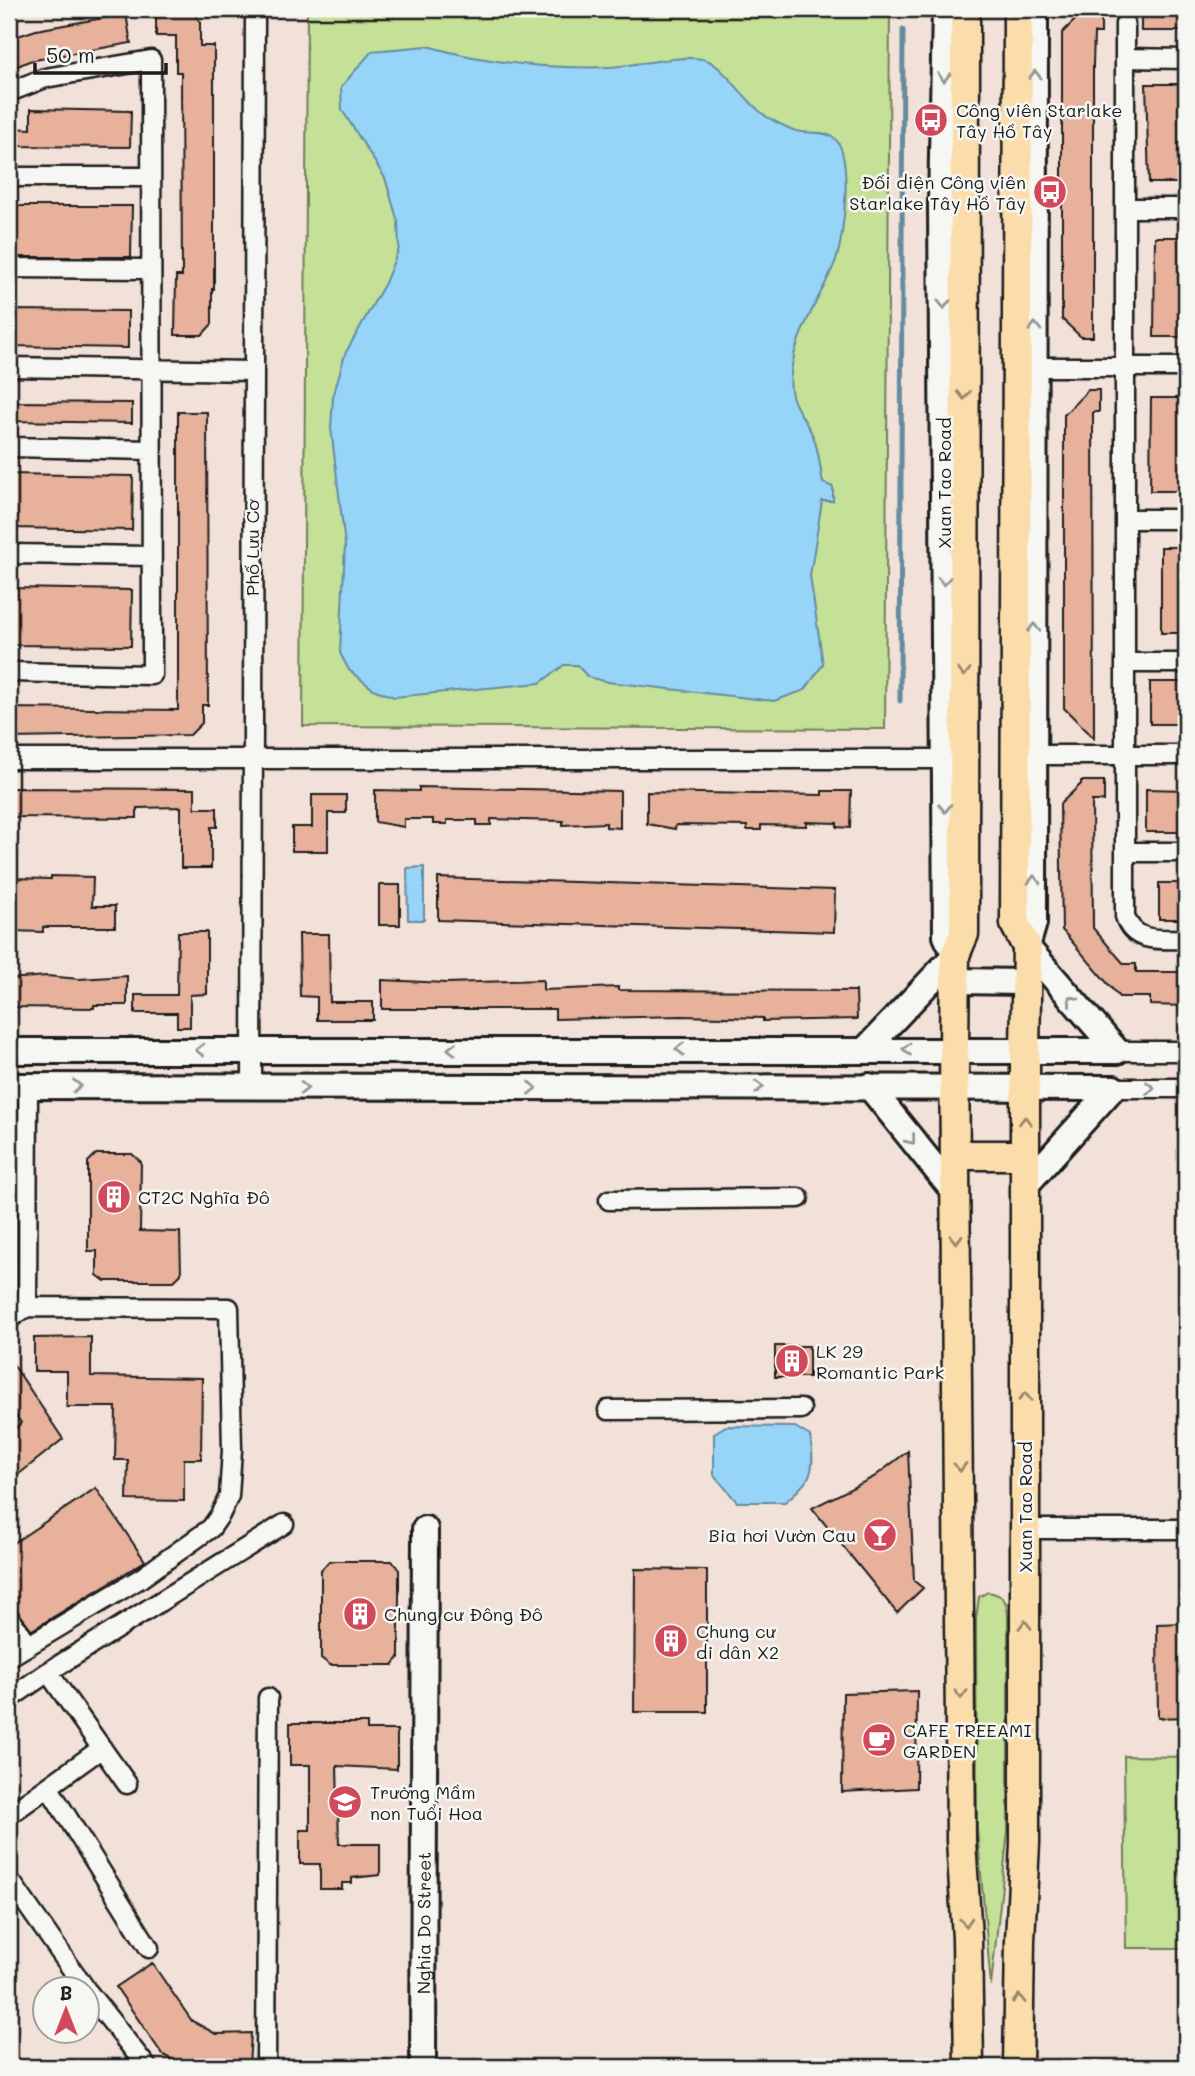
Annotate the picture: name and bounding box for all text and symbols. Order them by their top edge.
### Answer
scale bar [35,32,166,76]
text: 50 m [46,41,95,68]
one-way arrow [1027,69,1043,79]
one-way arrow [936,72,951,83]
place label: Công viên Starlake Tây Hồ Tây [956,98,1122,143]
bus stop icon: Công viên Starlake Tây Hồ Tây [912,101,950,139]
place label: Đối diện Công viên Starlake Tây Hồ Tây [849,170,1026,215]
bus stop icon: Đối diện Công viên Starlake Tây Hồ Tây [1031,173,1069,211]
one-way arrow [936,299,951,310]
one-way arrow [1027,321,1042,332]
one-way arrow [956,391,972,401]
street label: Xuan Tao Road [932,417,956,549]
street label: Phố Lưu Cơ [240,499,264,596]
one-way arrow [936,576,952,587]
one-way arrow [1027,622,1042,633]
one-way arrow [956,667,972,678]
one-way arrow [937,803,952,814]
one-way arrow [1026,874,1042,884]
one-way arrow [1068,995,1080,1008]
one-way arrow [447,1041,457,1057]
one-way arrow [674,1041,685,1057]
one-way arrow [902,1041,912,1057]
one-way arrow [195,1042,205,1058]
one-way arrow [72,1078,83,1094]
one-way arrow [755,1079,765,1095]
one-way arrow [300,1080,310,1096]
one-way arrow [527,1080,538,1096]
one-way arrow [1145,1080,1155,1096]
one-way arrow [1017,1115,1033,1125]
one-way arrow [903,1132,916,1144]
building icon: CT2C Nghĩa Đô [95,1178,133,1216]
place label: CT2C Nghĩa Đô [138,1185,270,1209]
one-way arrow [948,1235,964,1245]
place label: LK 29 Romantic Park [816,1339,944,1384]
building icon: LK 29 Romantic Park [773,1342,811,1380]
one-way arrow [1017,1391,1033,1402]
street label: Xuan Tao Road [1013,1441,1037,1573]
one-way arrow [952,1462,967,1473]
bar icon: Bia hơi Vườn Cau [861,1516,899,1554]
place label: Bia hơi Vườn Cau [709,1523,856,1547]
building icon: Chung cư Đông Đô [341,1595,379,1633]
place label: Chung cư Đông Đô [384,1602,543,1626]
place label: Chung cư di dân X2 [696,1619,779,1664]
one-way arrow [1017,1619,1033,1629]
building icon: Chung cư di dân X2 [652,1622,690,1660]
one-way arrow [953,1690,969,1700]
place label: CAFE TREEAMI GARDEN [903,1718,1031,1763]
cafe icon: CAFE TREEAMI GARDEN [860,1721,898,1759]
place label: Trường Mầm non Tuổi Hoa [370,1780,483,1825]
school or university icon: Trường Mầm non Tuổi Hoa [326,1783,364,1821]
street label: Nghia Do Street [411,1852,436,1994]
one-way arrow [958,1916,973,1927]
north arrow [32,1974,102,2044]
text: B [60,1980,72,2005]
one-way arrow [1011,1993,1027,2004]

